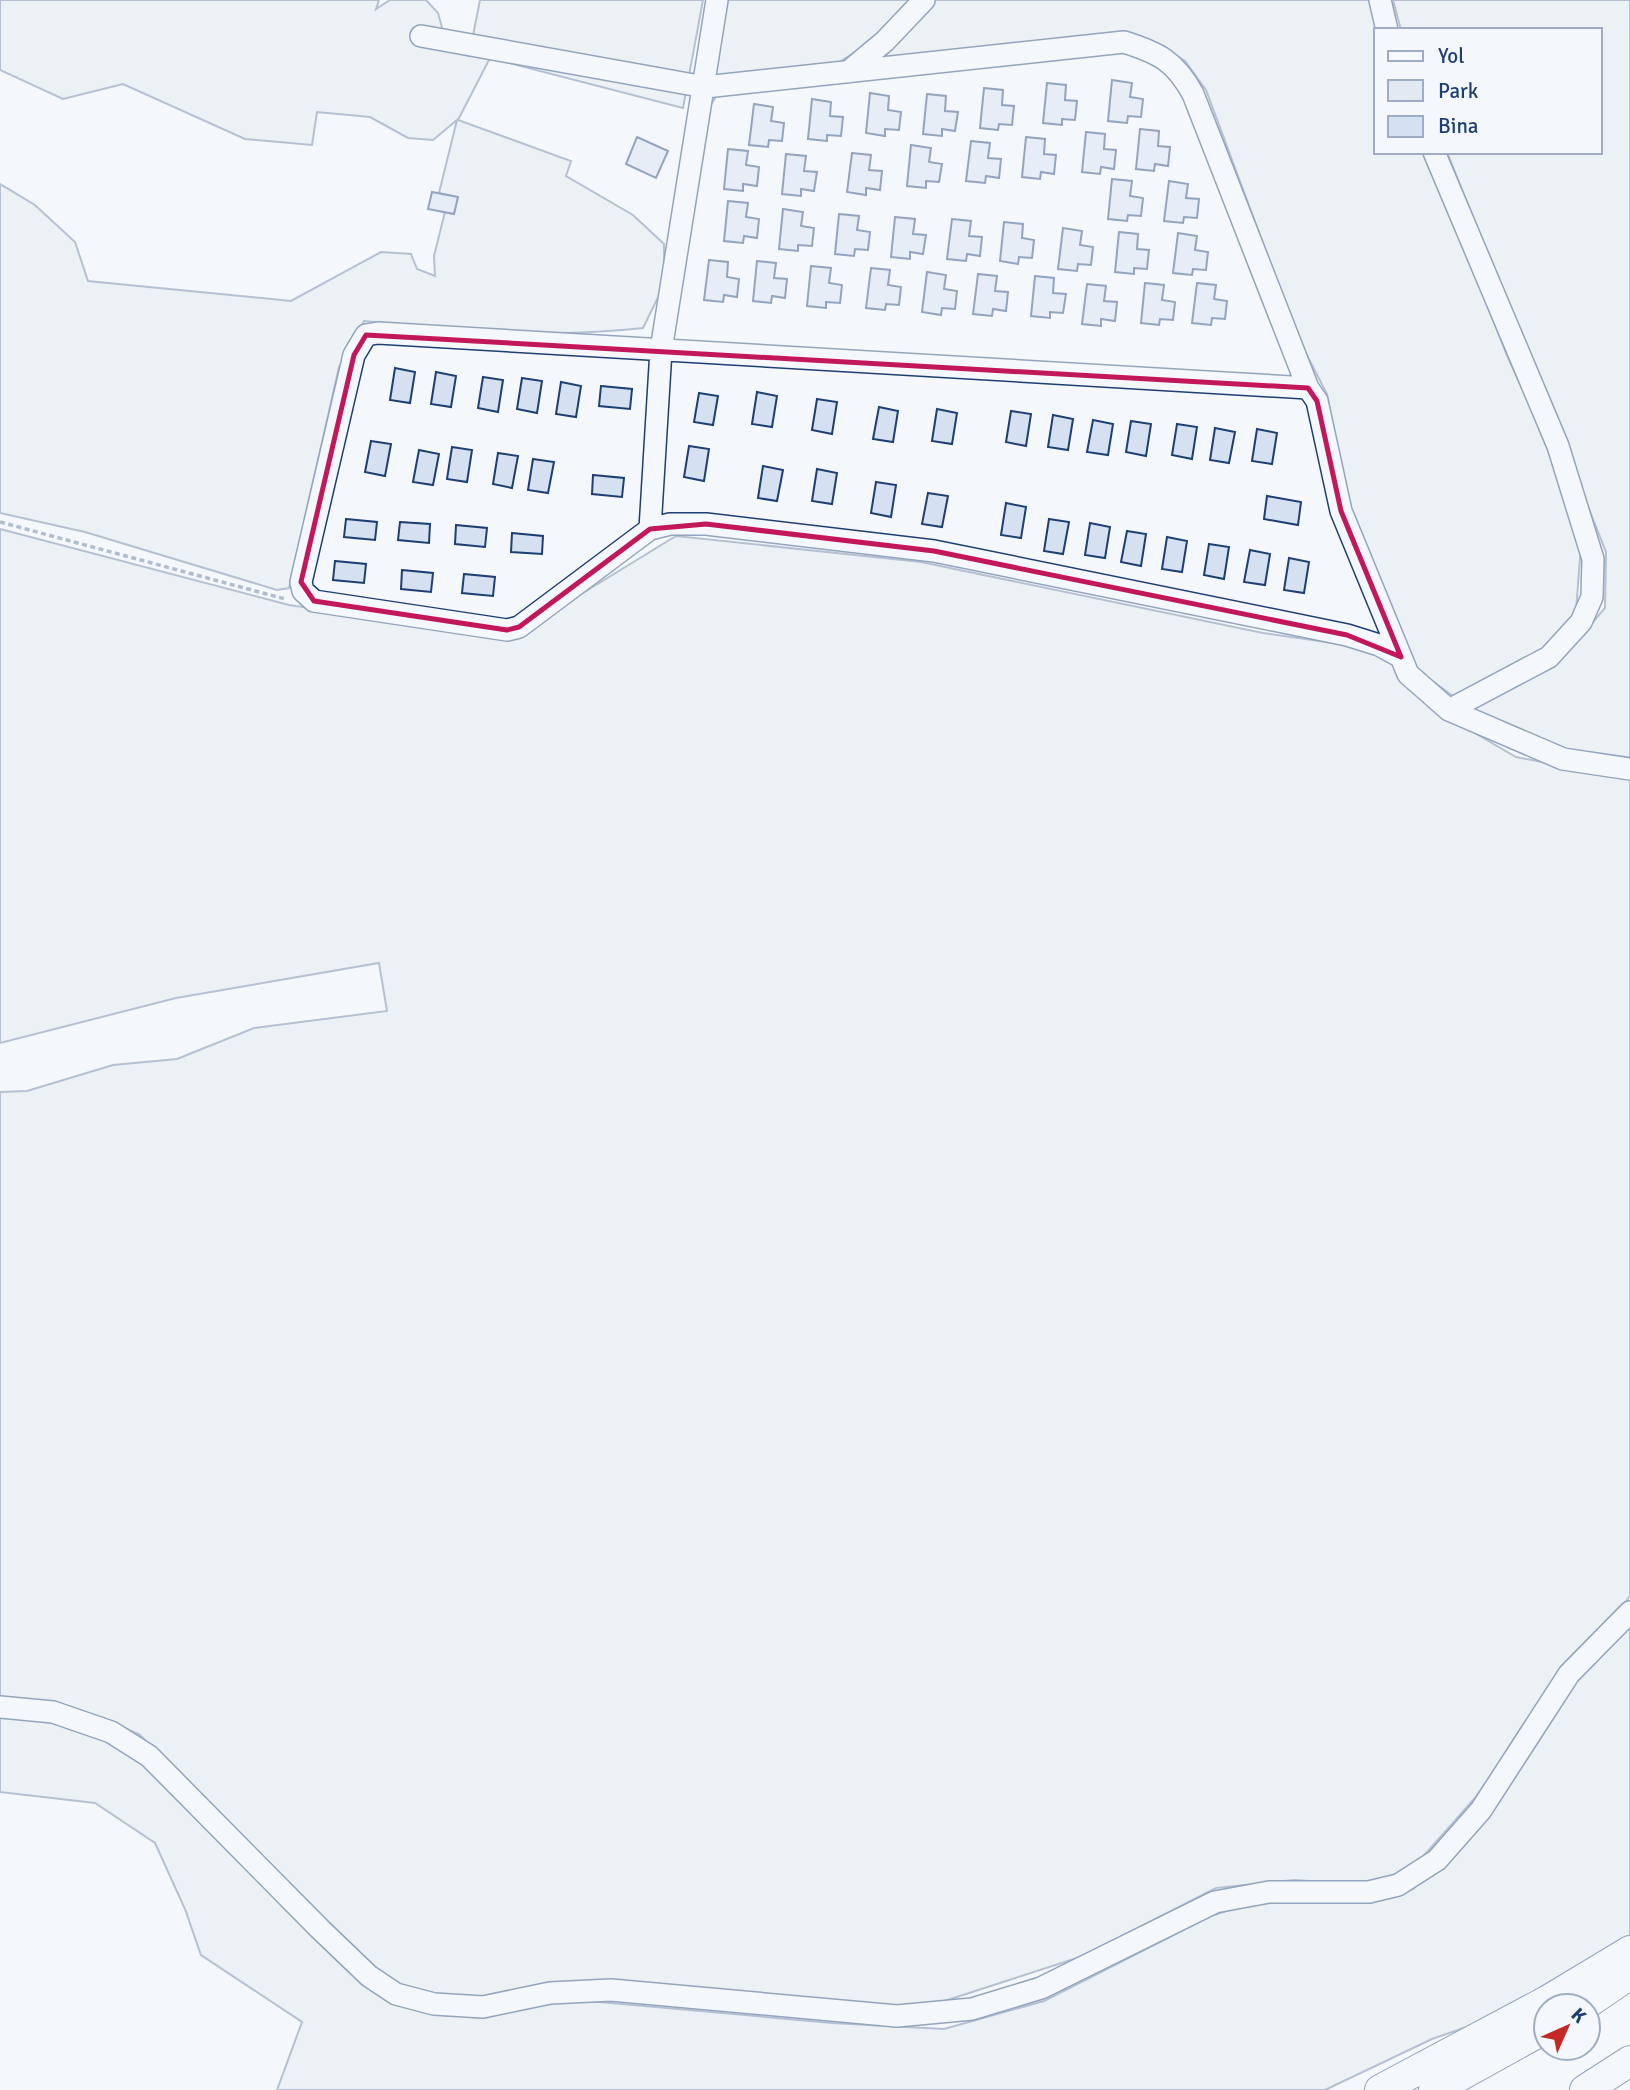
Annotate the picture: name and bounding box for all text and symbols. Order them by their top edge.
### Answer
legend [1374,28,1602,154]
text: Yol [1438,43,1464,69]
text: Park [1438,78,1479,104]
text: Bina [1438,113,1479,139]
north arrow [1532,1992,1602,2062]
text: K [1566,2003,1591,2028]

